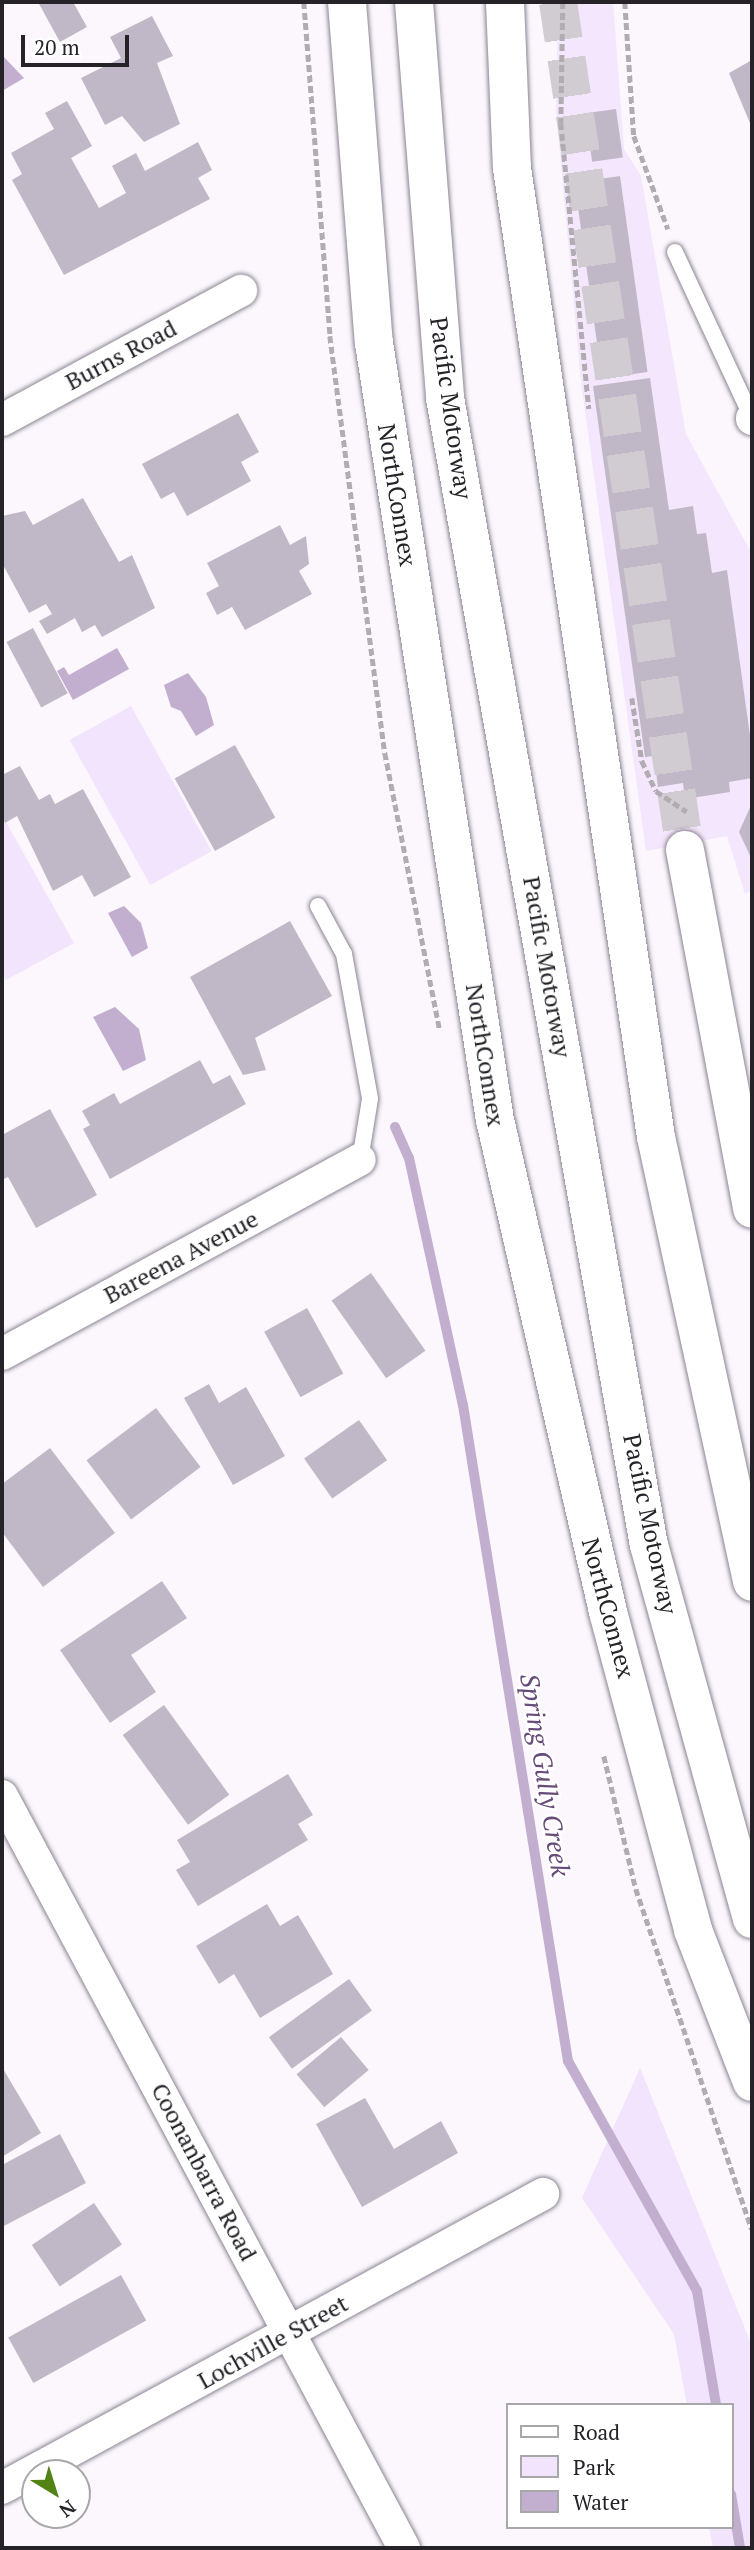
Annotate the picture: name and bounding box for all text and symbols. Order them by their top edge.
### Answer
scale bar [24,21,133,65]
text: 20 m [34,33,80,61]
street label: Burns Road [60,314,182,396]
street label: Pacific Motorway [424,315,478,501]
street label: NorthConnex [372,422,422,568]
street label: Pacific Motorway [517,874,577,1060]
street label: NorthConnex [460,982,510,1128]
street label: Bareena Avenue [99,1204,263,1310]
street label: Pacific Motorway [617,1431,683,1617]
street label: NorthConnex [575,1535,641,1681]
water label: Spring Gully Creek [514,1671,576,1879]
street label: Coonanbarra Road [145,2078,263,2266]
street label: Lochville Street [193,2289,353,2395]
legend [505,2403,733,2529]
text: Road [573,2418,620,2446]
text: Park [573,2453,615,2481]
north arrow [21,2459,91,2529]
text: Water [573,2488,628,2516]
text: N [55,2495,81,2524]

